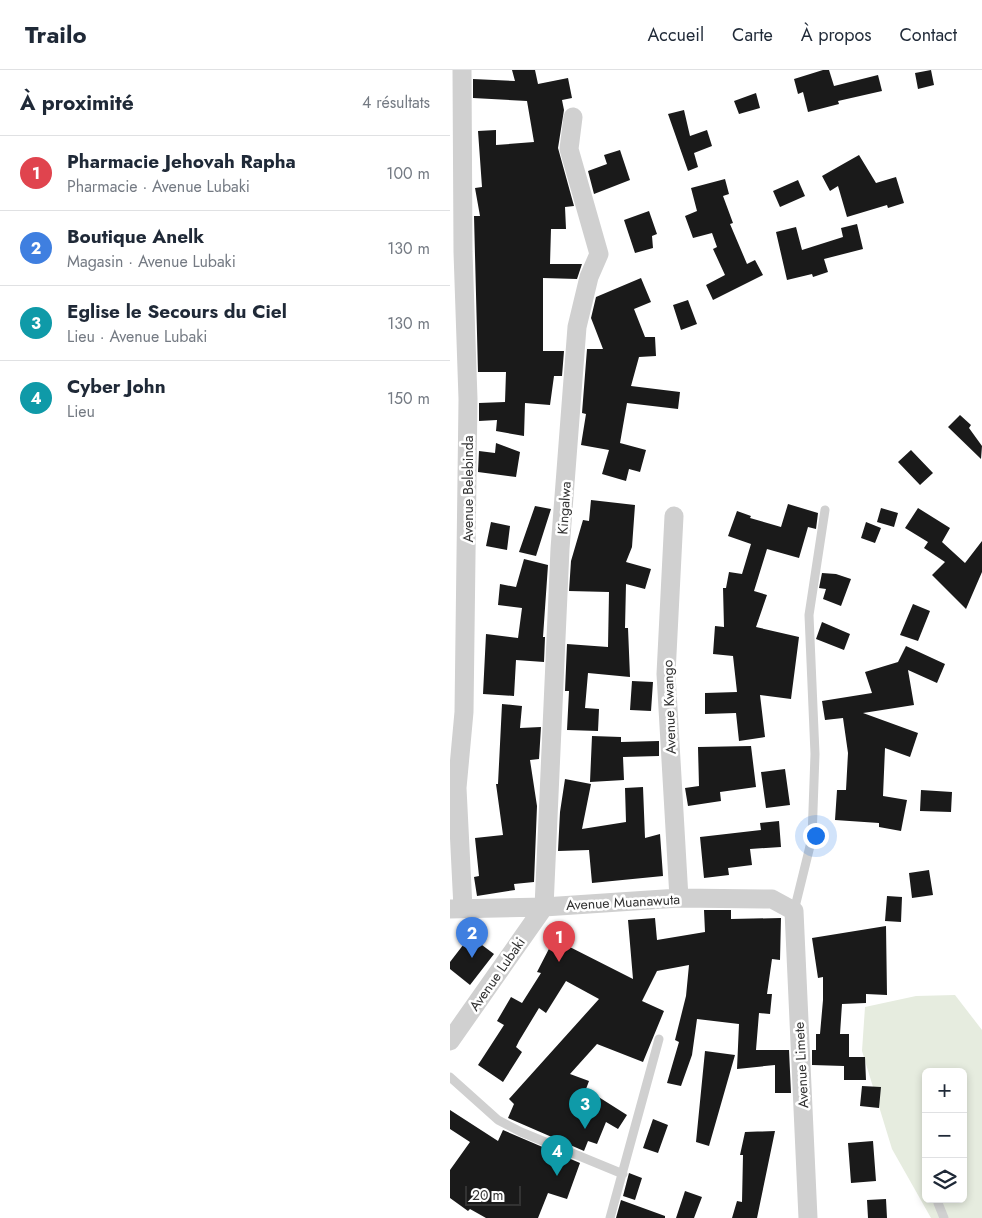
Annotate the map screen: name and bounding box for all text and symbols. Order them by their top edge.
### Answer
text: Trailo [25,17,87,52]
text: Accueil [647,22,704,48]
text: Carte [732,22,773,48]
text: À propos [801,22,871,48]
text: Contact [899,22,957,48]
text: À proximité [20,88,134,118]
text: 4 résultats [362,91,430,114]
text: Pharmacie Jehovah Rapha [67,148,296,175]
text: 1 [32,162,40,185]
text: 100 m [386,162,430,185]
text: Pharmacie · Avenue Lubaki [67,175,250,198]
text: Boutique Anelk [67,223,204,250]
text: 2 [31,237,41,260]
text: 130 m [387,237,430,260]
text: Magasin · Avenue Lubaki [67,250,236,273]
text: Eglise le Secours du Ciel [67,298,287,325]
text: 3 [31,312,41,335]
text: 130 m [387,312,430,335]
text: Lieu · Avenue Lubaki [67,325,207,348]
text: Cyber John [67,373,166,400]
text: 4 [30,387,42,410]
text: 150 m [387,387,430,410]
text: Lieu [67,400,95,423]
street label: Avenue Belebinda [458,436,478,542]
street label: Kingalwa [552,481,576,535]
street label: Avenue Kwango [657,659,681,754]
your location [803,823,829,849]
street label: Avenue Muanawuta [565,889,681,915]
pin: 2 [456,917,488,958]
pin: 1 [543,921,575,962]
street label: Avenue Lubaki [464,933,530,1015]
street label: Avenue Limete [789,1021,813,1109]
map controls [922,1068,967,1203]
button: + [922,1068,967,1113]
pin: 3 [569,1088,601,1129]
button: − [922,1113,967,1158]
pin: 4 [541,1135,573,1176]
button: layers [922,1158,967,1203]
scale bar [465,1183,521,1206]
text: 20 m [472,1185,504,1205]

